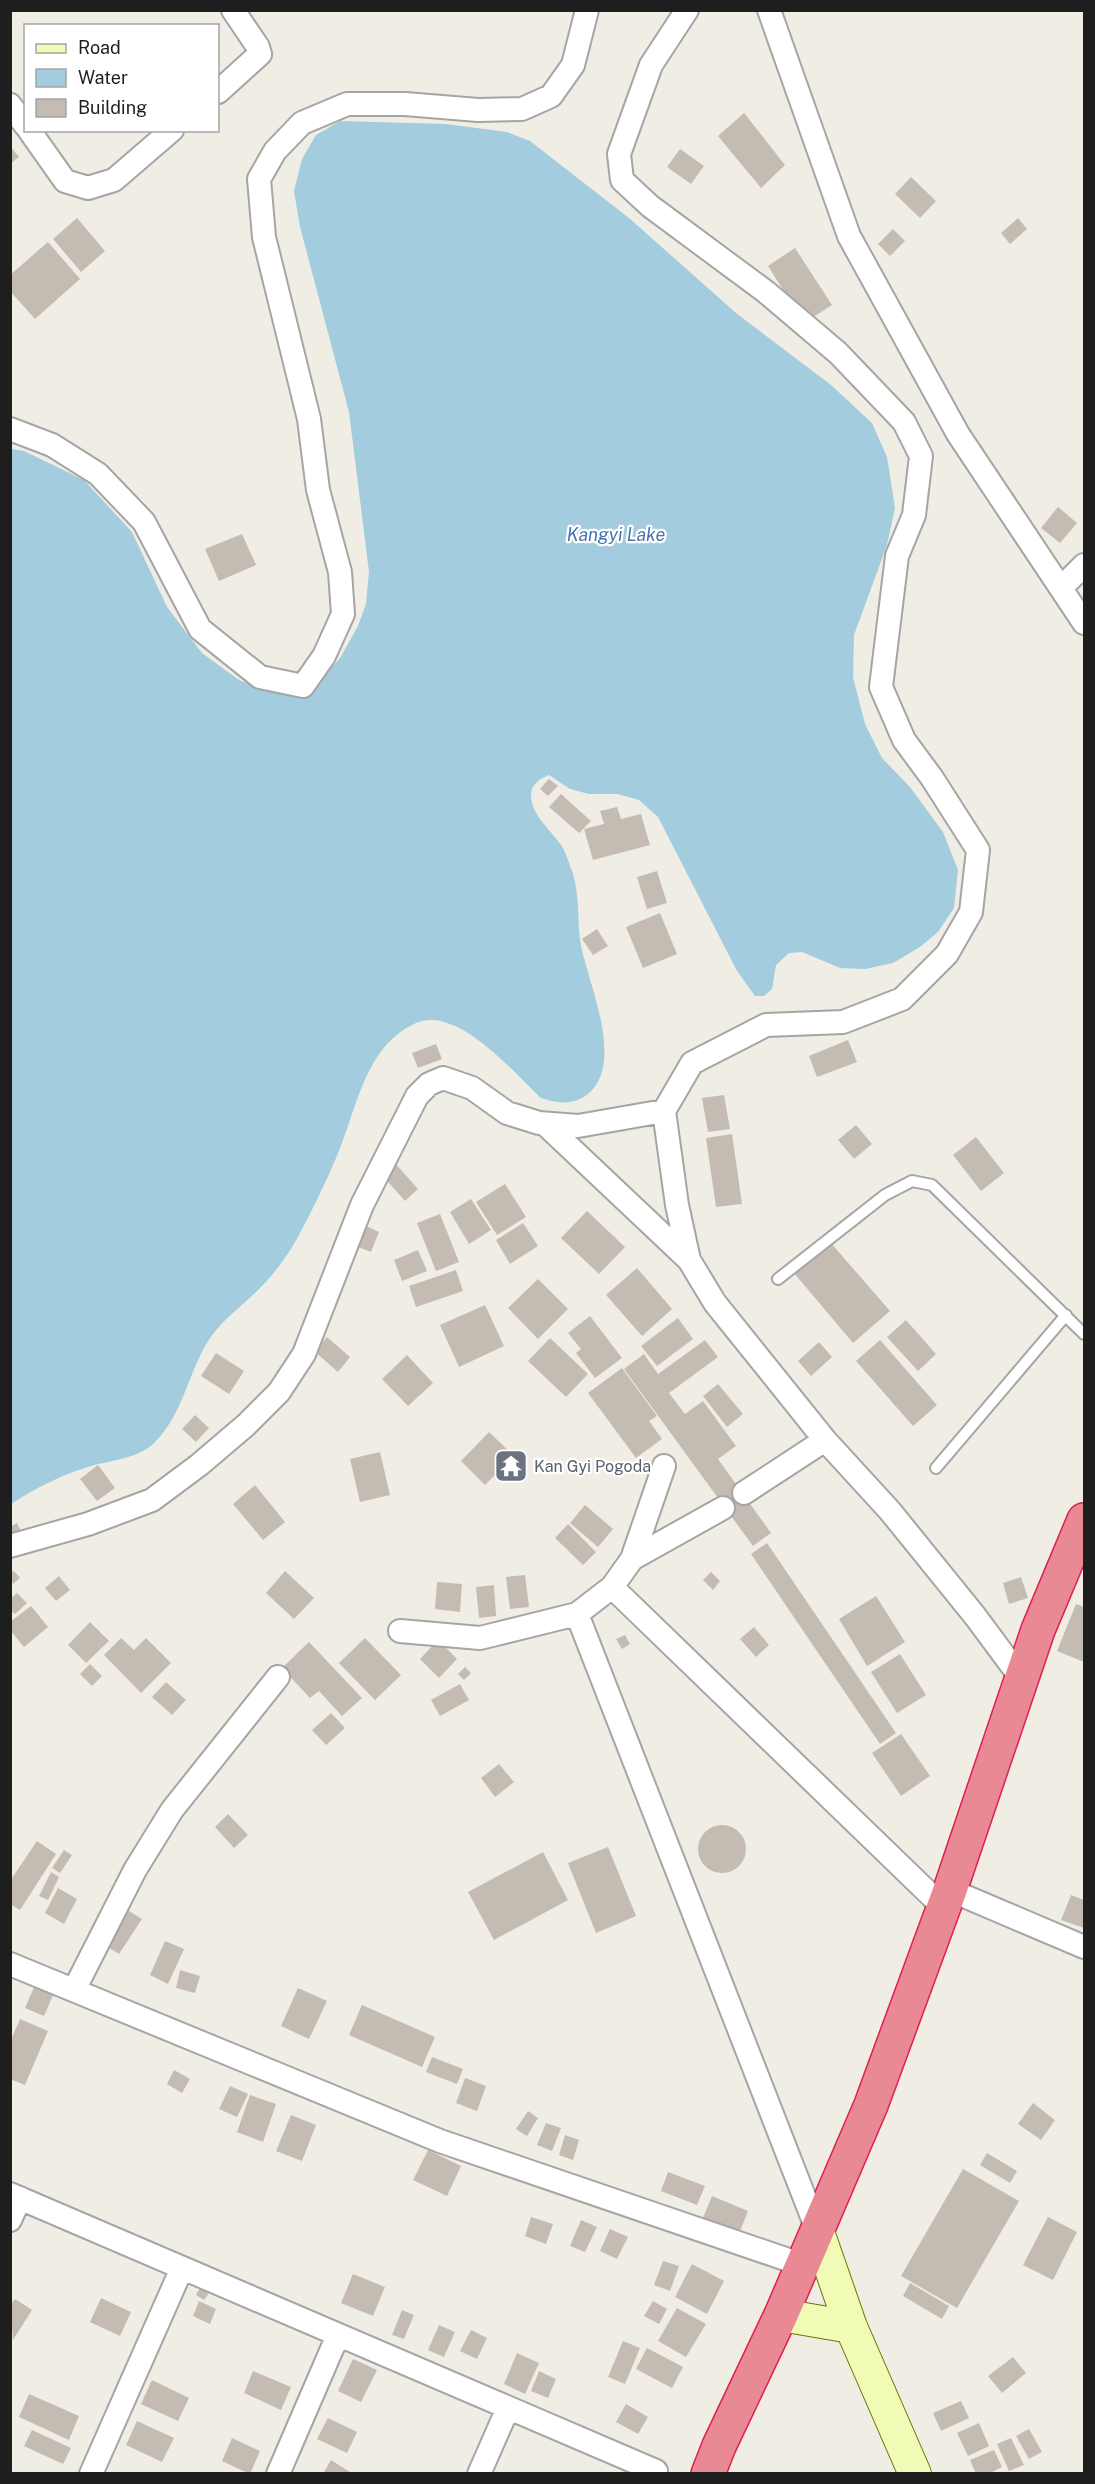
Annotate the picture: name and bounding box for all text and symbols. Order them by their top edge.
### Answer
legend [24,24,219,132]
text: Road [78,37,121,58]
text: Water [78,67,128,88]
text: Building [78,97,147,118]
water label: Kangyi Lake [567,524,665,545]
temple icon: Kan Gyi Pogoda [493,1448,529,1484]
place label: Kan Gyi Pogoda [534,1457,651,1476]

